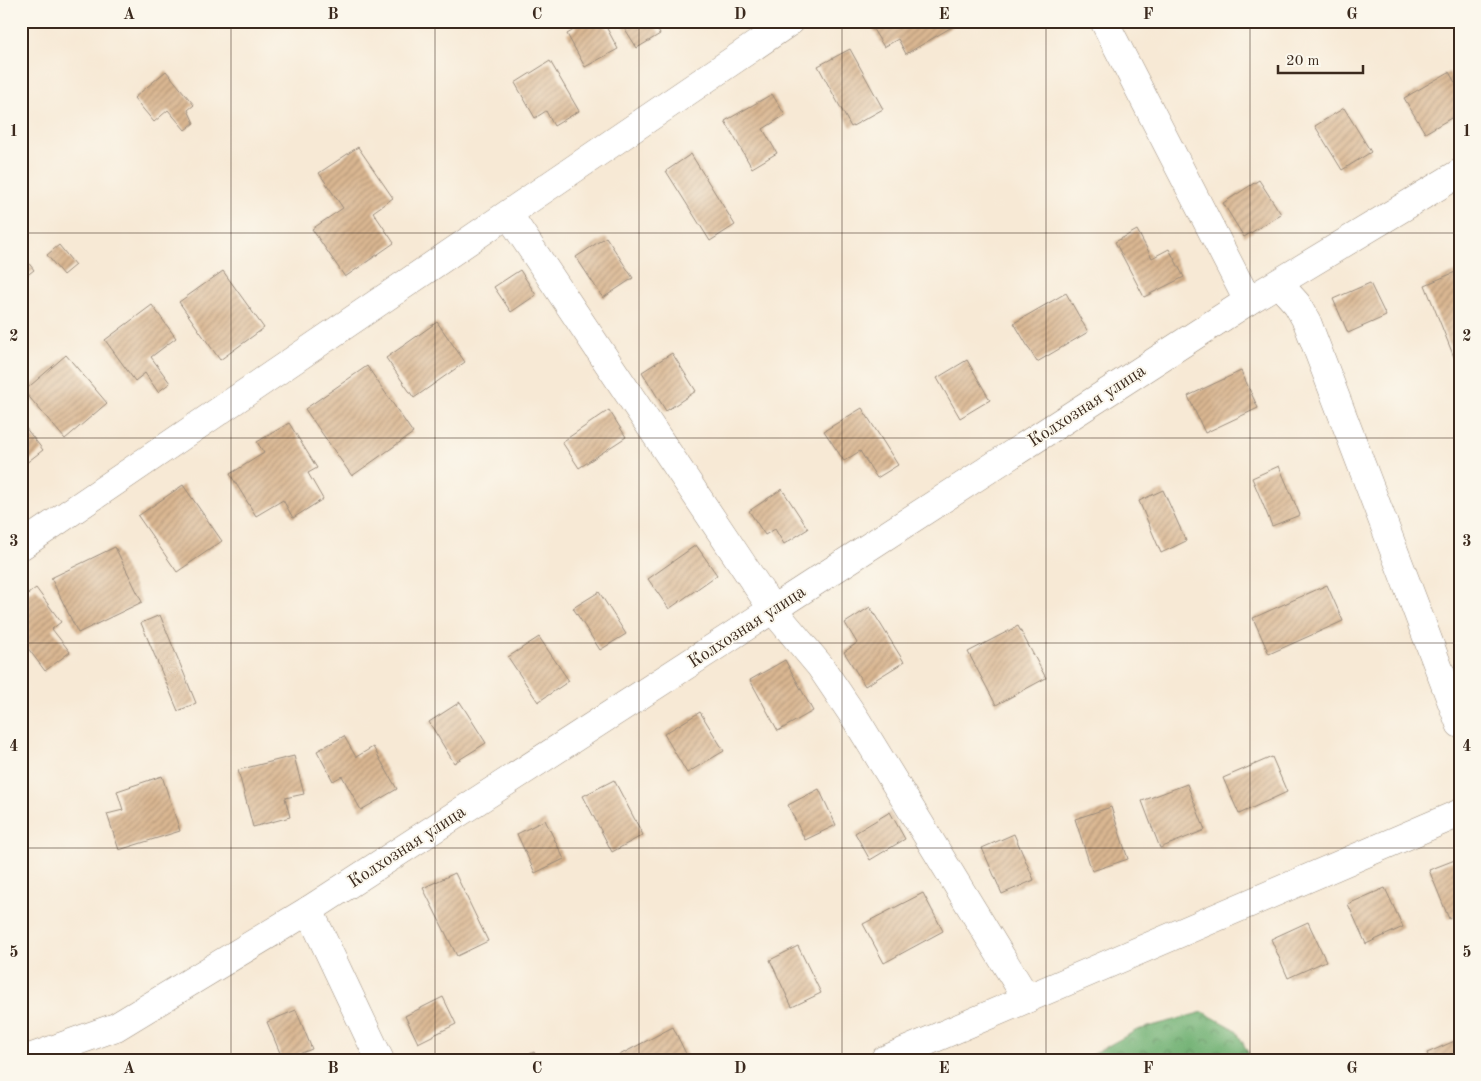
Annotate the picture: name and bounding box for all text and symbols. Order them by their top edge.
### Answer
text: A [123,7,135,23]
text: B [327,7,339,23]
text: C [532,7,542,23]
text: D [734,7,746,23]
text: E [938,7,950,23]
text: F [1143,7,1154,23]
text: G [1346,7,1358,23]
scale bar [1278,42,1364,74]
text: 20 m [1286,54,1320,69]
text: 1 [9,124,19,140]
text: 1 [1462,124,1472,140]
text: 2 [9,329,19,345]
text: 2 [1462,329,1472,345]
street label: Колхозная улица [1025,361,1149,451]
text: 3 [9,534,19,550]
text: 3 [1462,534,1472,550]
street label: Колхозная улица [685,582,809,672]
text: 4 [9,739,19,755]
text: 4 [1462,739,1472,755]
street label: Колхозная улица [345,802,469,892]
text: 5 [9,945,19,961]
text: 5 [1462,945,1472,961]
text: A [123,1061,135,1077]
text: B [327,1061,339,1077]
text: C [532,1061,542,1077]
text: D [734,1061,746,1077]
text: E [938,1061,950,1077]
text: F [1143,1061,1154,1077]
text: G [1346,1061,1358,1077]

